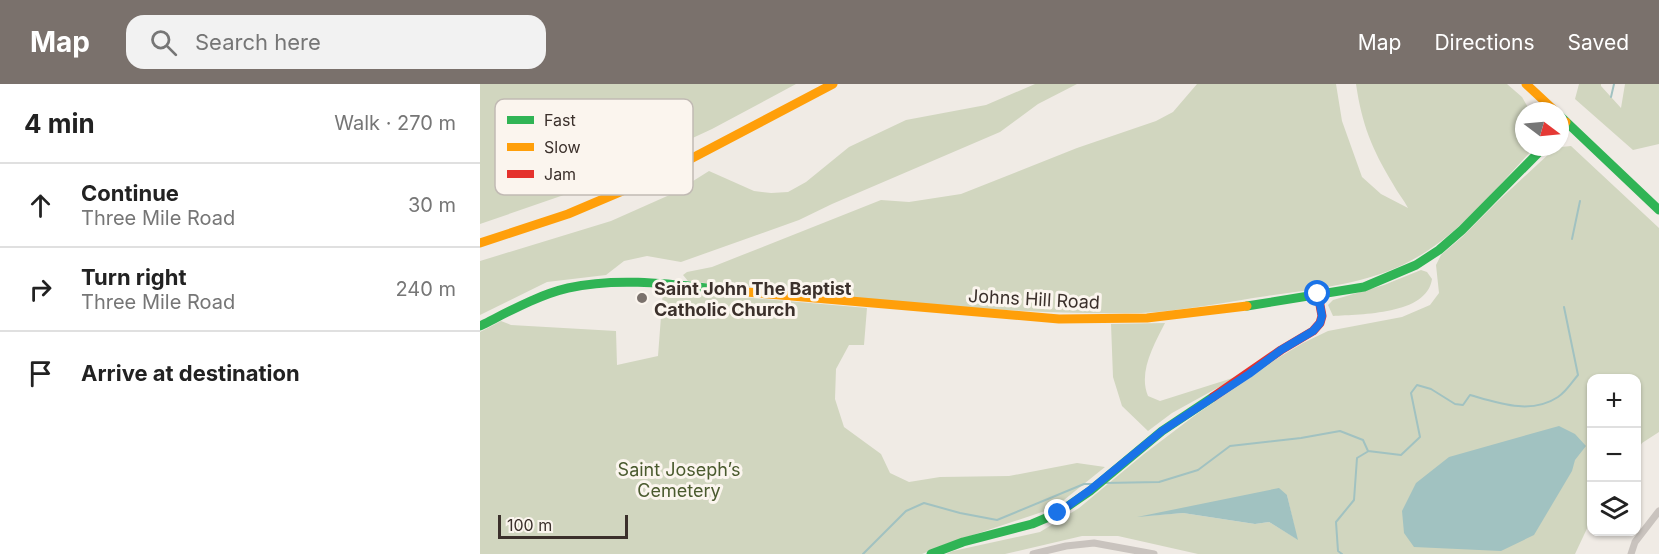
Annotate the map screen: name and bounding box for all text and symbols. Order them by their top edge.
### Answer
search box [126,15,546,69]
text: Map [30,25,90,59]
icon: search [147,26,180,59]
text: Search here [195,29,321,55]
text: Map [1358,30,1401,55]
text: Directions [1434,30,1535,55]
text: Saved [1568,30,1629,55]
legend [495,99,693,195]
north arrow [1515,102,1569,156]
text: 4 min [24,108,95,139]
text: Fast [544,110,576,130]
text: Walk · 270 m [334,111,456,135]
text: Slow [544,137,581,157]
text: Jam [544,164,576,184]
text: Continue [81,180,179,206]
icon: ahead [24,189,57,222]
text: 30 m [408,193,456,217]
text: Three Mile Road [81,206,235,230]
text: Turn right [81,264,187,290]
icon: right [24,273,57,306]
text: 240 m [395,277,456,301]
place label: Saint John The Baptist Catholic Church [654,278,852,320]
route start [1304,280,1330,306]
street label: Johns Hill Road [968,285,1100,313]
text: Three Mile Road [81,290,235,314]
marker: Saint John The Baptist Catholic Church [635,291,649,305]
icon: arrive [24,357,57,390]
text: Arrive at destination [81,360,300,386]
map controls [1587,374,1641,536]
button: + [1587,374,1641,428]
button: − [1587,428,1641,482]
park label: Saint Joseph’s Cemetery [618,459,740,501]
button: layers [1587,482,1641,536]
route end [1044,499,1070,525]
scale bar [498,512,628,540]
text: 100 m [507,515,552,535]

